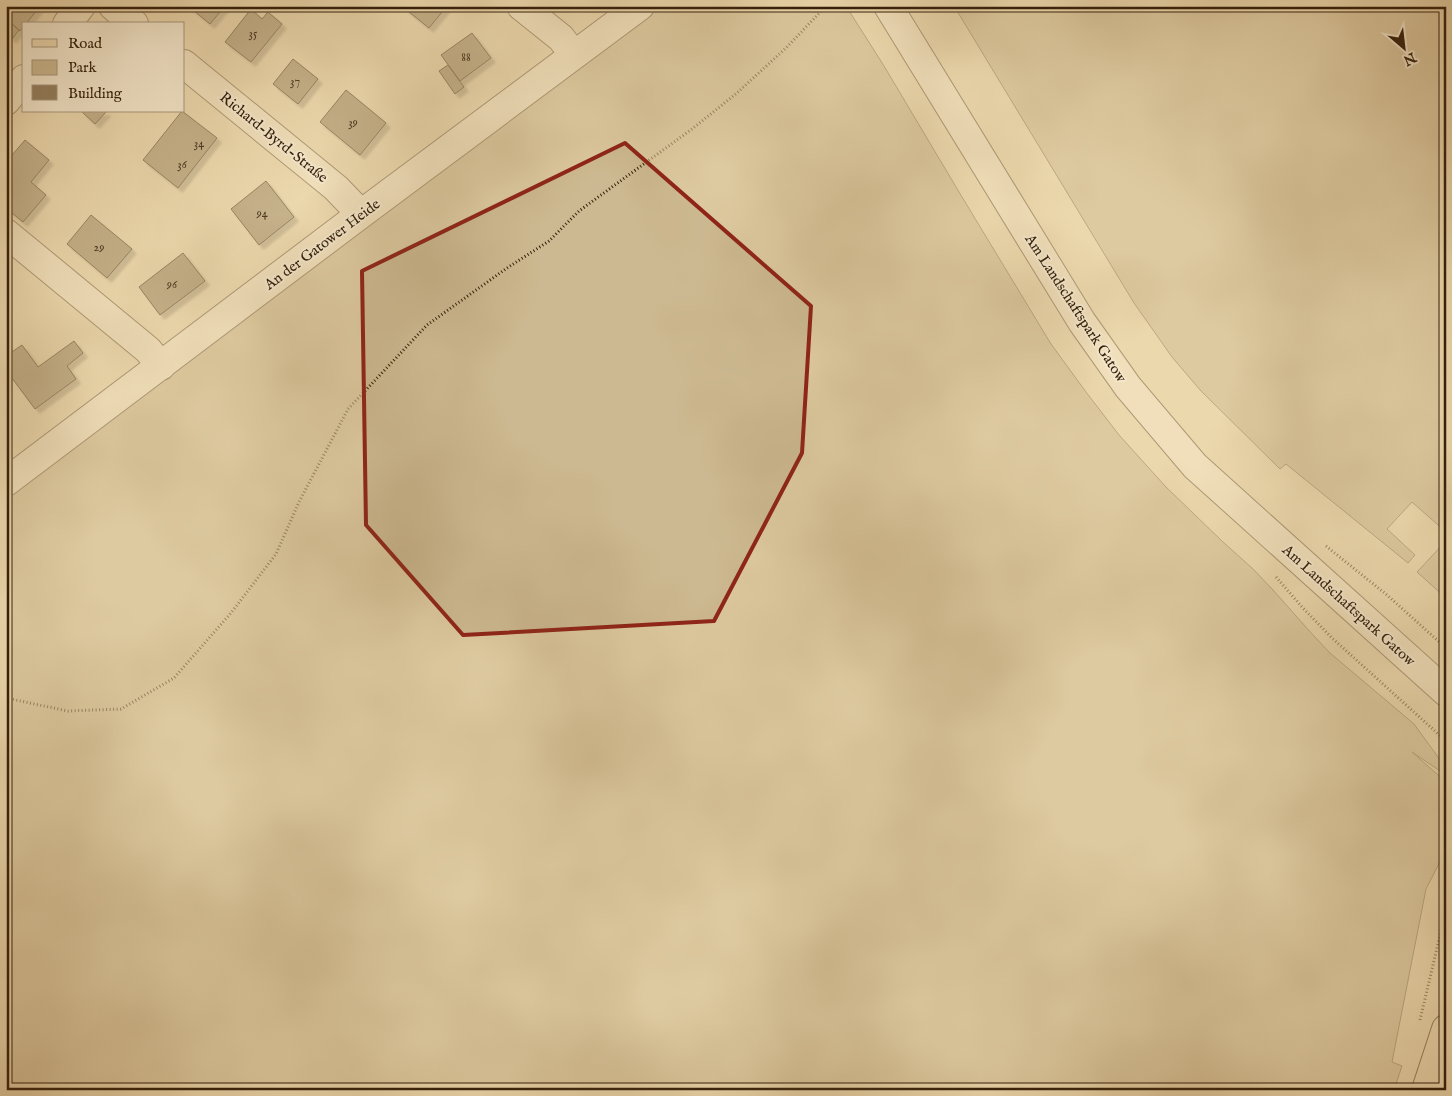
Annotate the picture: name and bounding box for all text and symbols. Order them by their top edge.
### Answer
legend [22,22,185,112]
north arrow [1380,22,1430,72]
house number: 35 [249,26,258,41]
text: Road [68,34,103,53]
text: N [1400,47,1420,69]
house number: 88 [461,50,471,65]
text: Park [68,58,98,77]
house number: 37 [290,74,300,89]
text: Building [68,84,123,103]
street label: Richard-Byrd-Straße [216,88,332,187]
house number: 39 [348,115,358,130]
house number: 34 [194,136,204,151]
house number: 36 [177,157,188,172]
street label: An der Gatower Heide [260,195,384,295]
house number: 94 [255,206,268,221]
street label: Am Landschaftspark Gatow [1020,230,1131,387]
house number: 29 [94,240,104,255]
house number: 96 [166,277,178,292]
street label: Am Landschaftspark Gatow [1277,540,1420,671]

